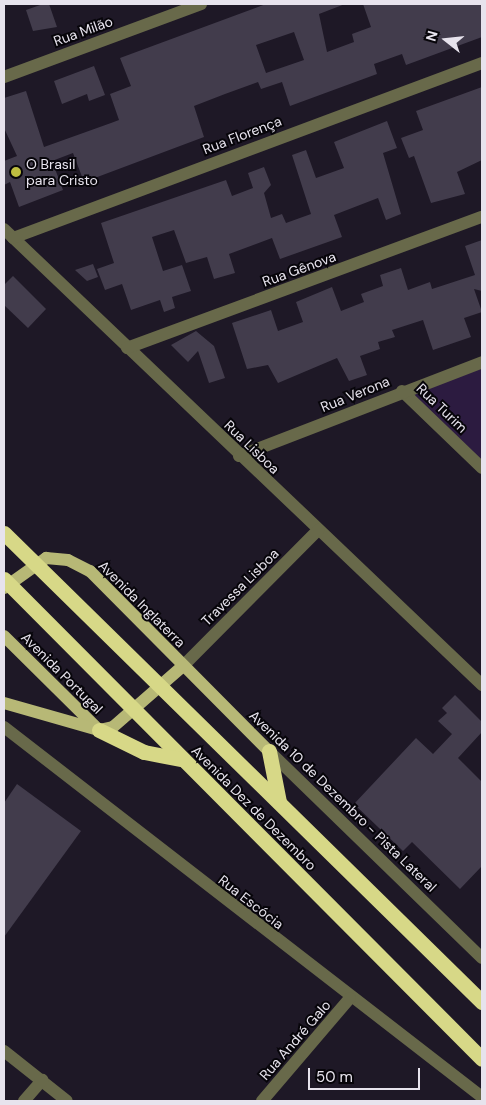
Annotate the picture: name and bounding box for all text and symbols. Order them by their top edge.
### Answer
street label: Rua Milão [51,13,115,49]
north arrow [421,15,471,65]
text: N [422,28,442,43]
street label: Rua Florença [200,112,284,158]
place label: O Brasil para Cristo [26,156,98,188]
marker: O Brasil para Cristo [10,166,22,178]
street label: Rua Gênova [260,248,338,290]
street label: Rua Verona [318,373,392,415]
street label: Rua Turim [413,380,471,436]
street label: Rua Lisboa [221,417,283,477]
street label: Travessa Lisboa [198,545,282,629]
street label: Avenida Inglaterra [95,557,189,651]
street label: Avenida Portugal [18,629,106,717]
street label: Avenida 10 de Dezembro - Pista Lateral [246,707,440,895]
street label: Avenida Dez de Dezembro [188,742,320,874]
street label: Rua Escócia [215,871,287,933]
street label: Rua André Galo [256,997,334,1083]
scale bar [311,1058,424,1090]
text: 50 m [316,1067,353,1087]

